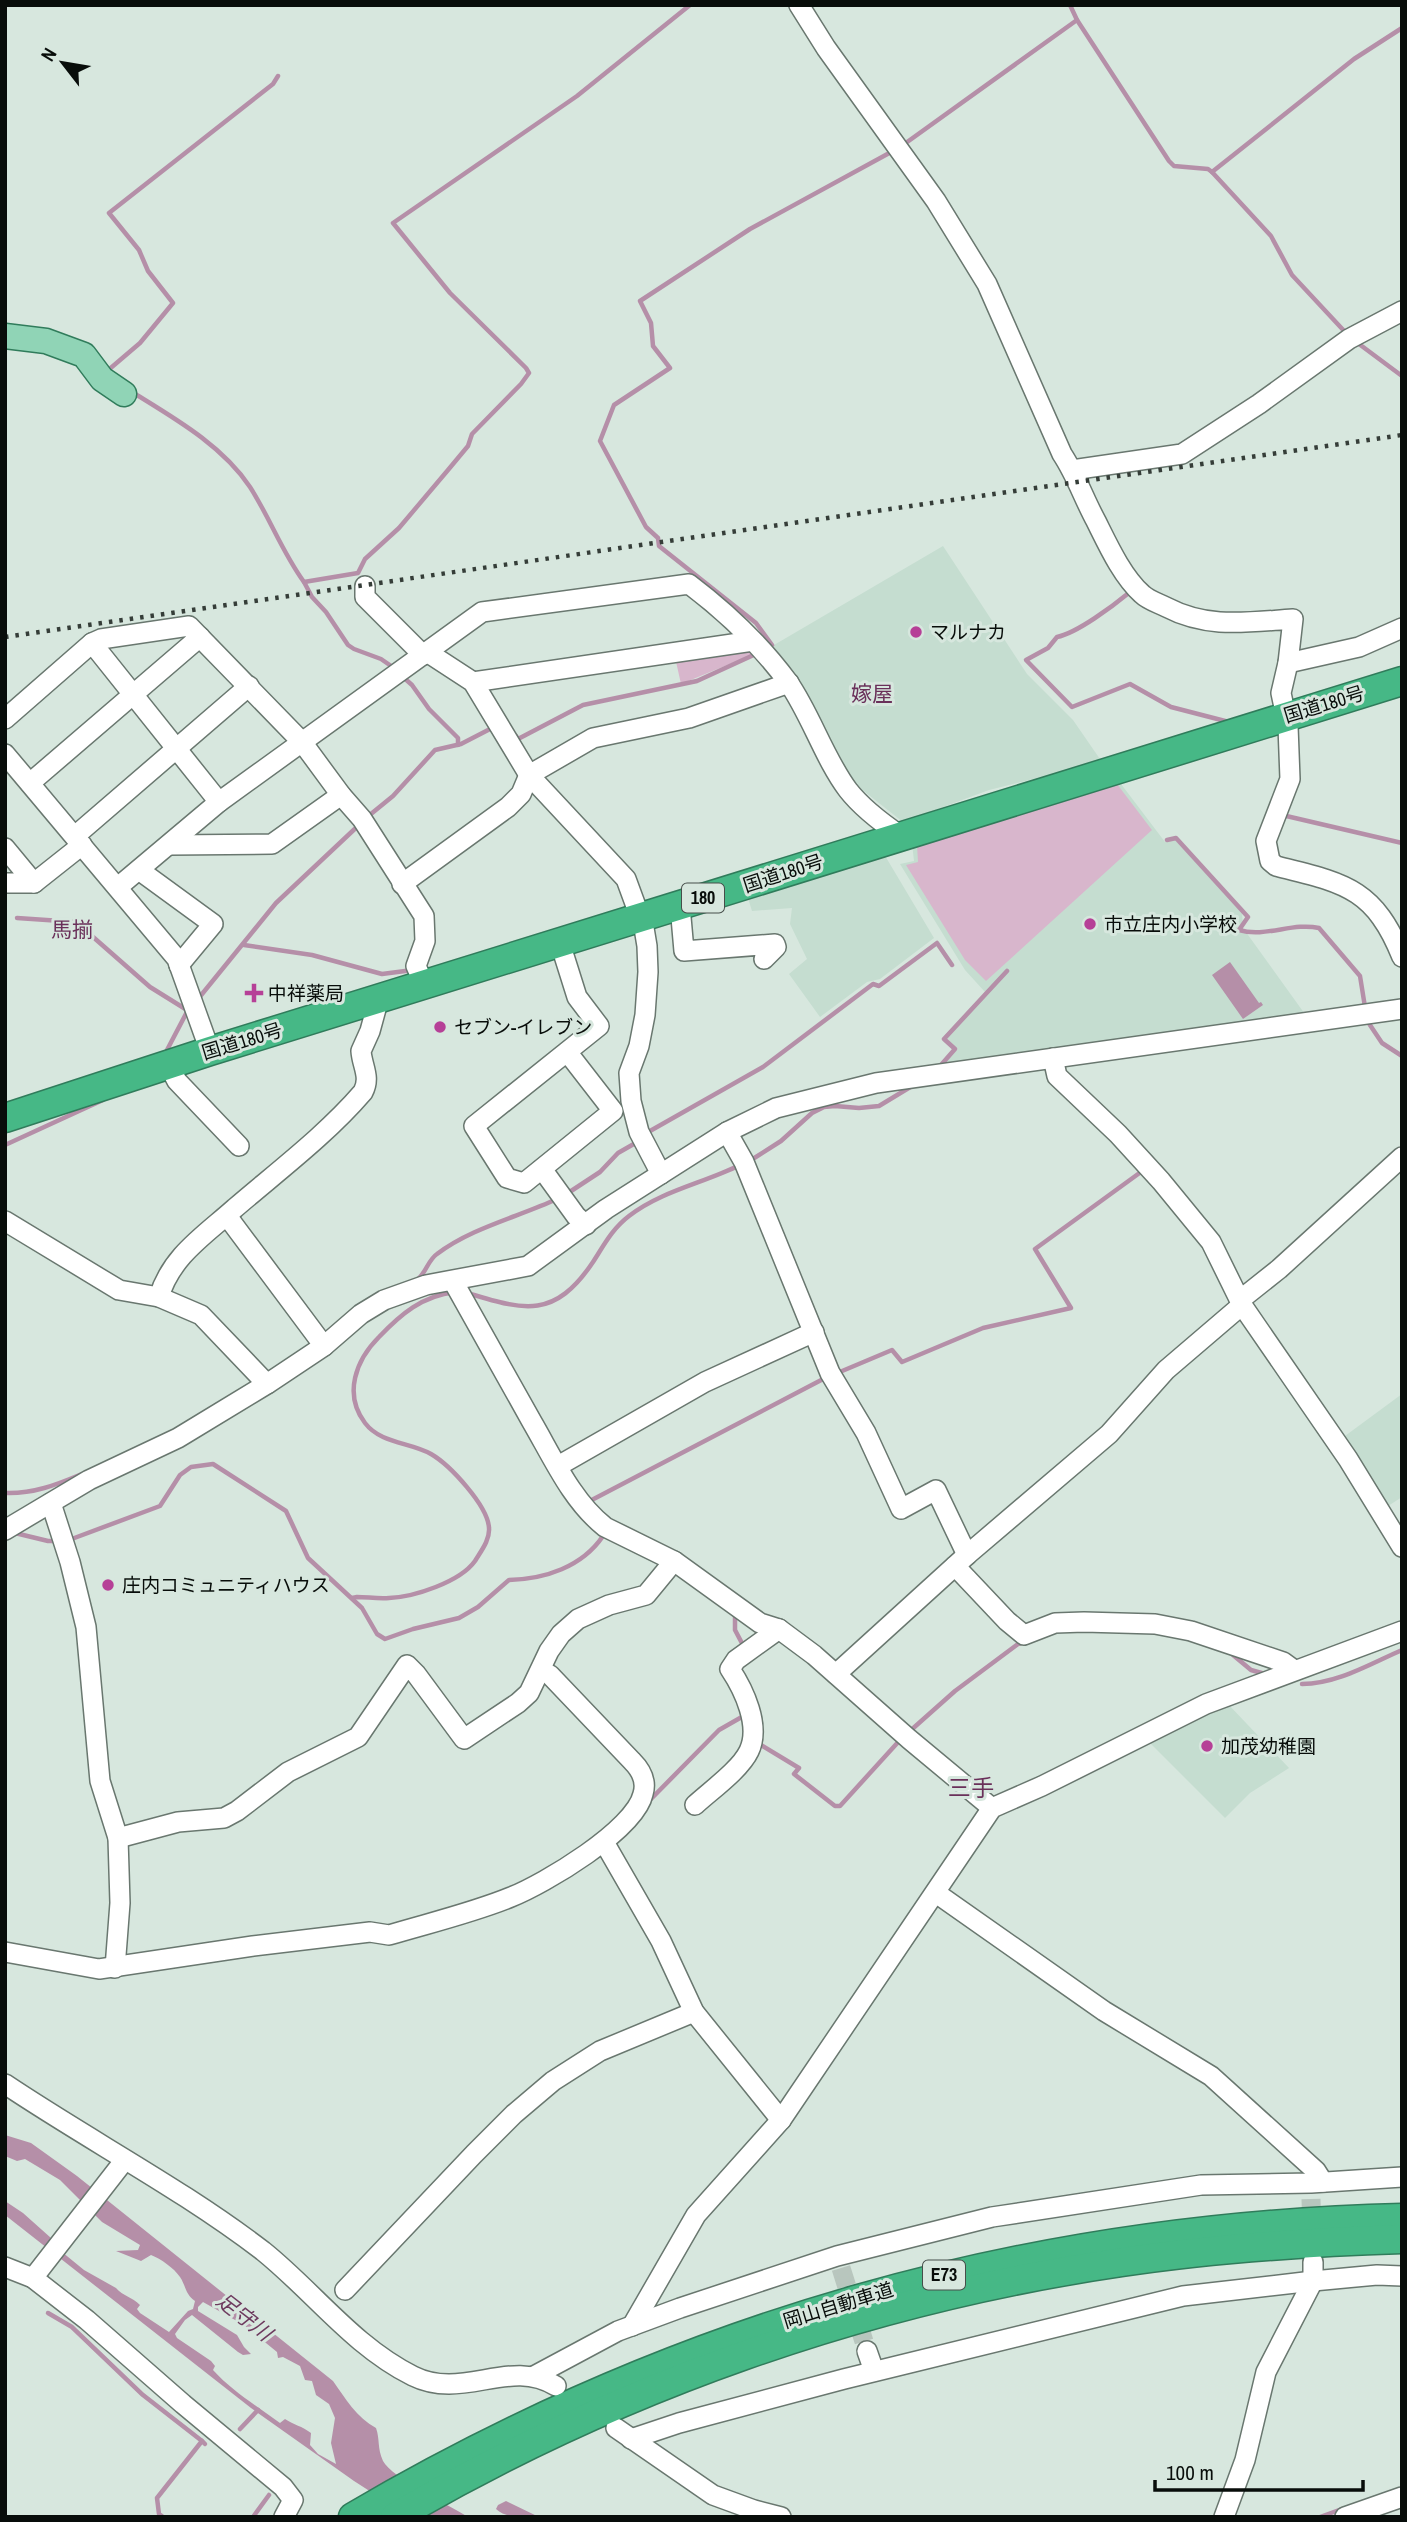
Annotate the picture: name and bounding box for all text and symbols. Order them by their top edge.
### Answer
north arrow [28,28,98,98]
text: N [34,43,62,66]
place label: マルナカ [930,619,1006,645]
marker: マルナカ [908,624,924,640]
district label: 嫁屋 [851,679,893,708]
street label: 国道180号 [1281,679,1367,729]
street label: 国道180号 [740,848,826,898]
road number: 180 [682,884,724,912]
place label: 市立庄内小学校 [1104,911,1237,937]
district label: 馬揃 [51,915,93,944]
marker: 市立庄内小学校 [1082,916,1098,932]
place label: 中祥薬局 [268,980,344,1006]
marker: 中祥薬局 [246,985,262,1001]
place label: セブン-イレブン [454,1014,592,1040]
street label: 国道180号 [199,1016,285,1066]
marker: セブン-イレブン [432,1019,448,1035]
place label: 庄内コミュニティハウス [122,1572,330,1598]
marker: 庄内コミュニティハウス [100,1577,116,1593]
place label: 加茂幼稚園 [1221,1733,1316,1759]
marker: 加茂幼稚園 [1199,1738,1215,1754]
district label: 三手 [948,1772,994,1803]
road number: E73 [923,2260,965,2290]
street label: 岡山自動車道 [780,2276,896,2334]
water label: 足守川 [211,2286,280,2349]
scale bar [1155,2448,1363,2492]
text: 100 m [1166,2458,1214,2487]

